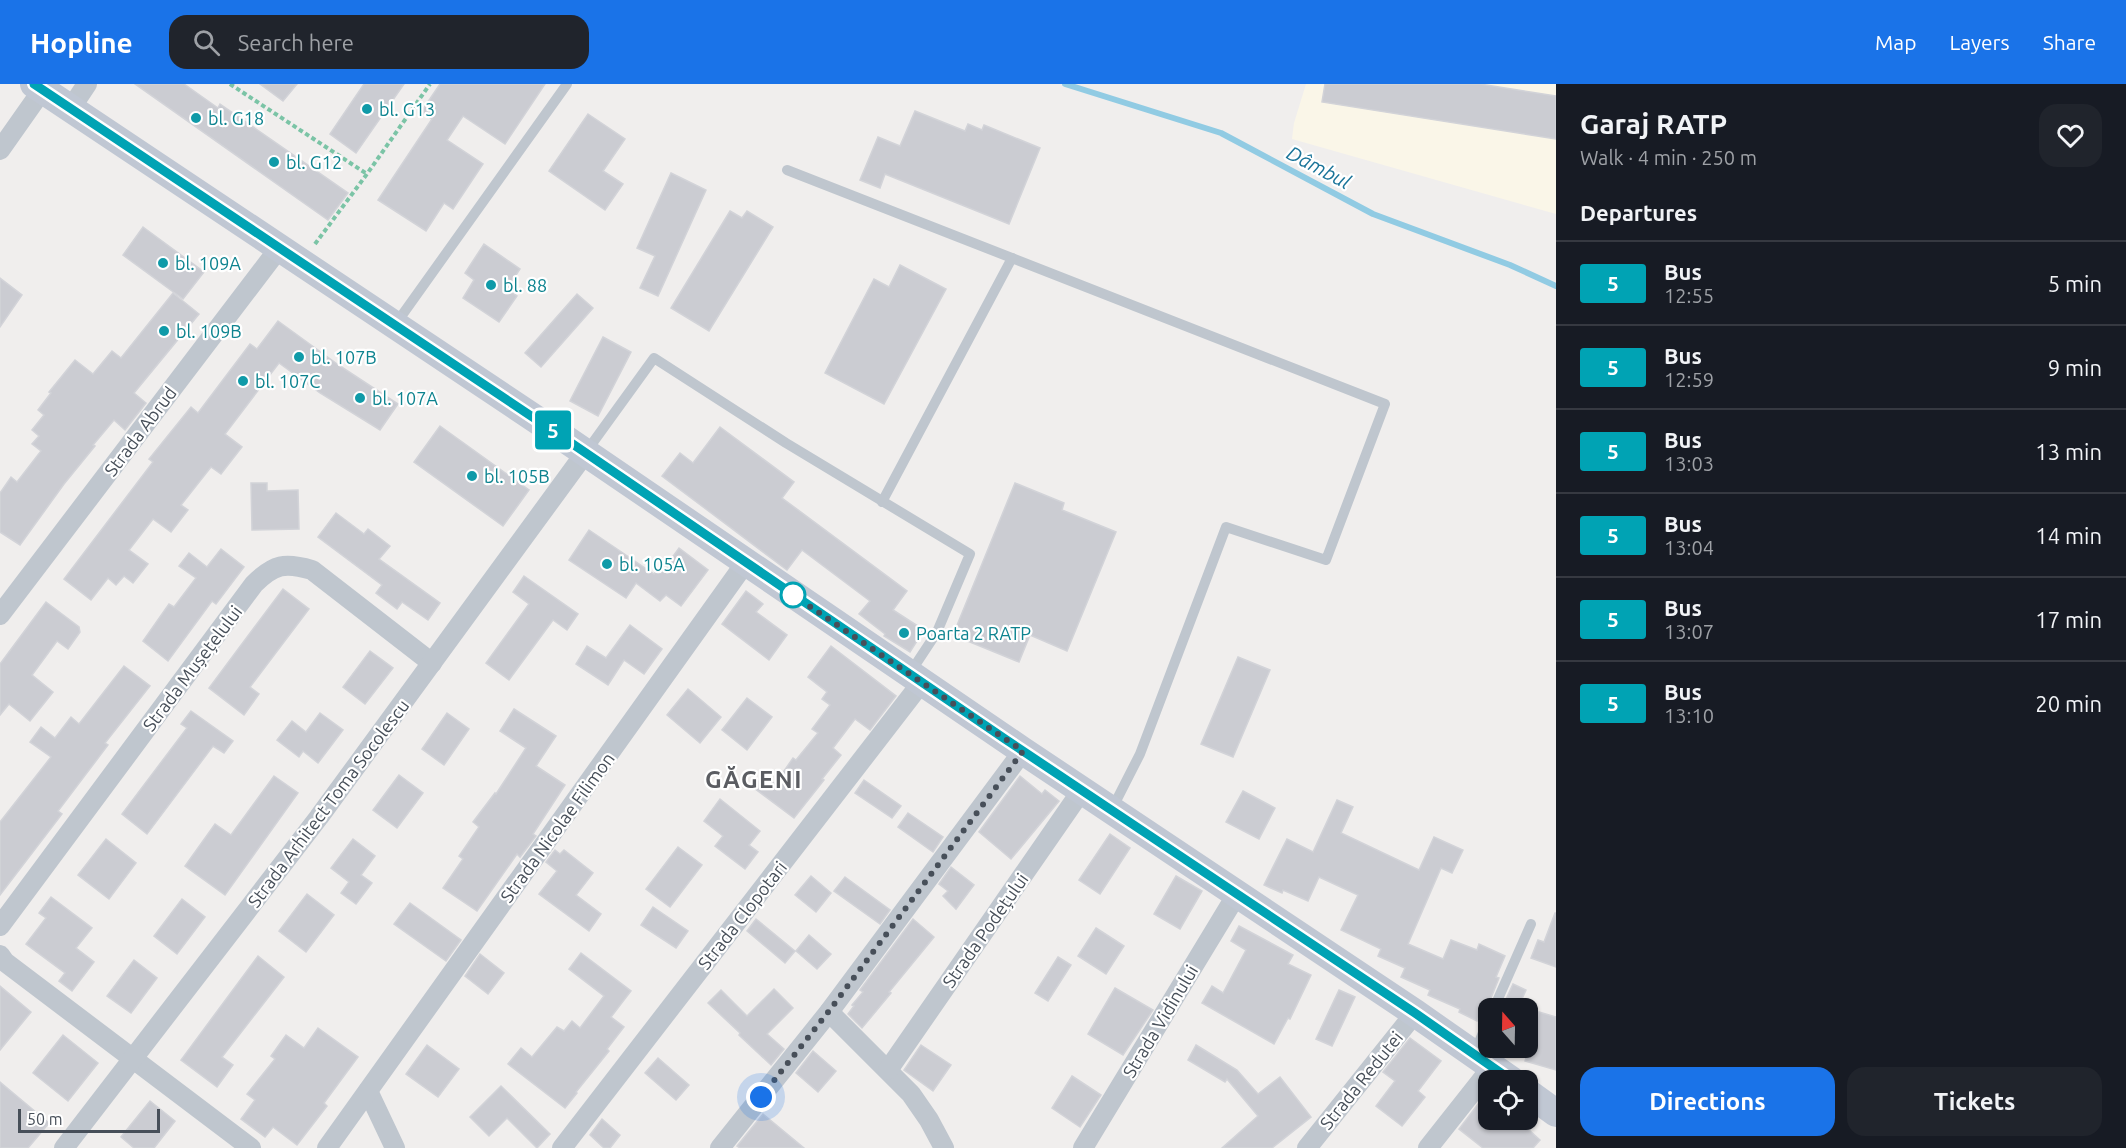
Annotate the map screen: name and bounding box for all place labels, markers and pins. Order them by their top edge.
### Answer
place label: bl. G13 [379,99,435,119]
marker: bl. G13 [360,102,374,116]
place label: bl. G18 [208,108,264,128]
marker: bl. G18 [189,111,203,125]
place label: bl. G12 [286,152,342,172]
marker: bl. G12 [267,155,281,169]
place label: bl. 109A [175,253,241,273]
marker: bl. 109A [156,256,170,270]
place label: bl. 88 [503,275,547,295]
marker: bl. 88 [484,278,498,292]
place label: bl. 109B [176,321,242,341]
marker: bl. 109B [157,324,171,338]
place label: bl. 107B [311,347,377,367]
marker: bl. 107B [292,350,306,364]
place label: bl. 107C [255,371,320,391]
marker: bl. 107C [236,374,250,388]
place label: bl. 107A [372,388,438,408]
marker: bl. 107A [353,391,367,405]
place label: bl. 105B [484,466,550,486]
marker: bl. 105B [465,469,479,483]
place label: bl. 105A [619,554,685,574]
marker: bl. 105A [600,557,614,571]
unlabelled marker [780,582,806,608]
place label: Poarta 2 RATP [916,623,1031,643]
marker: Poarta 2 RATP [897,626,911,640]

